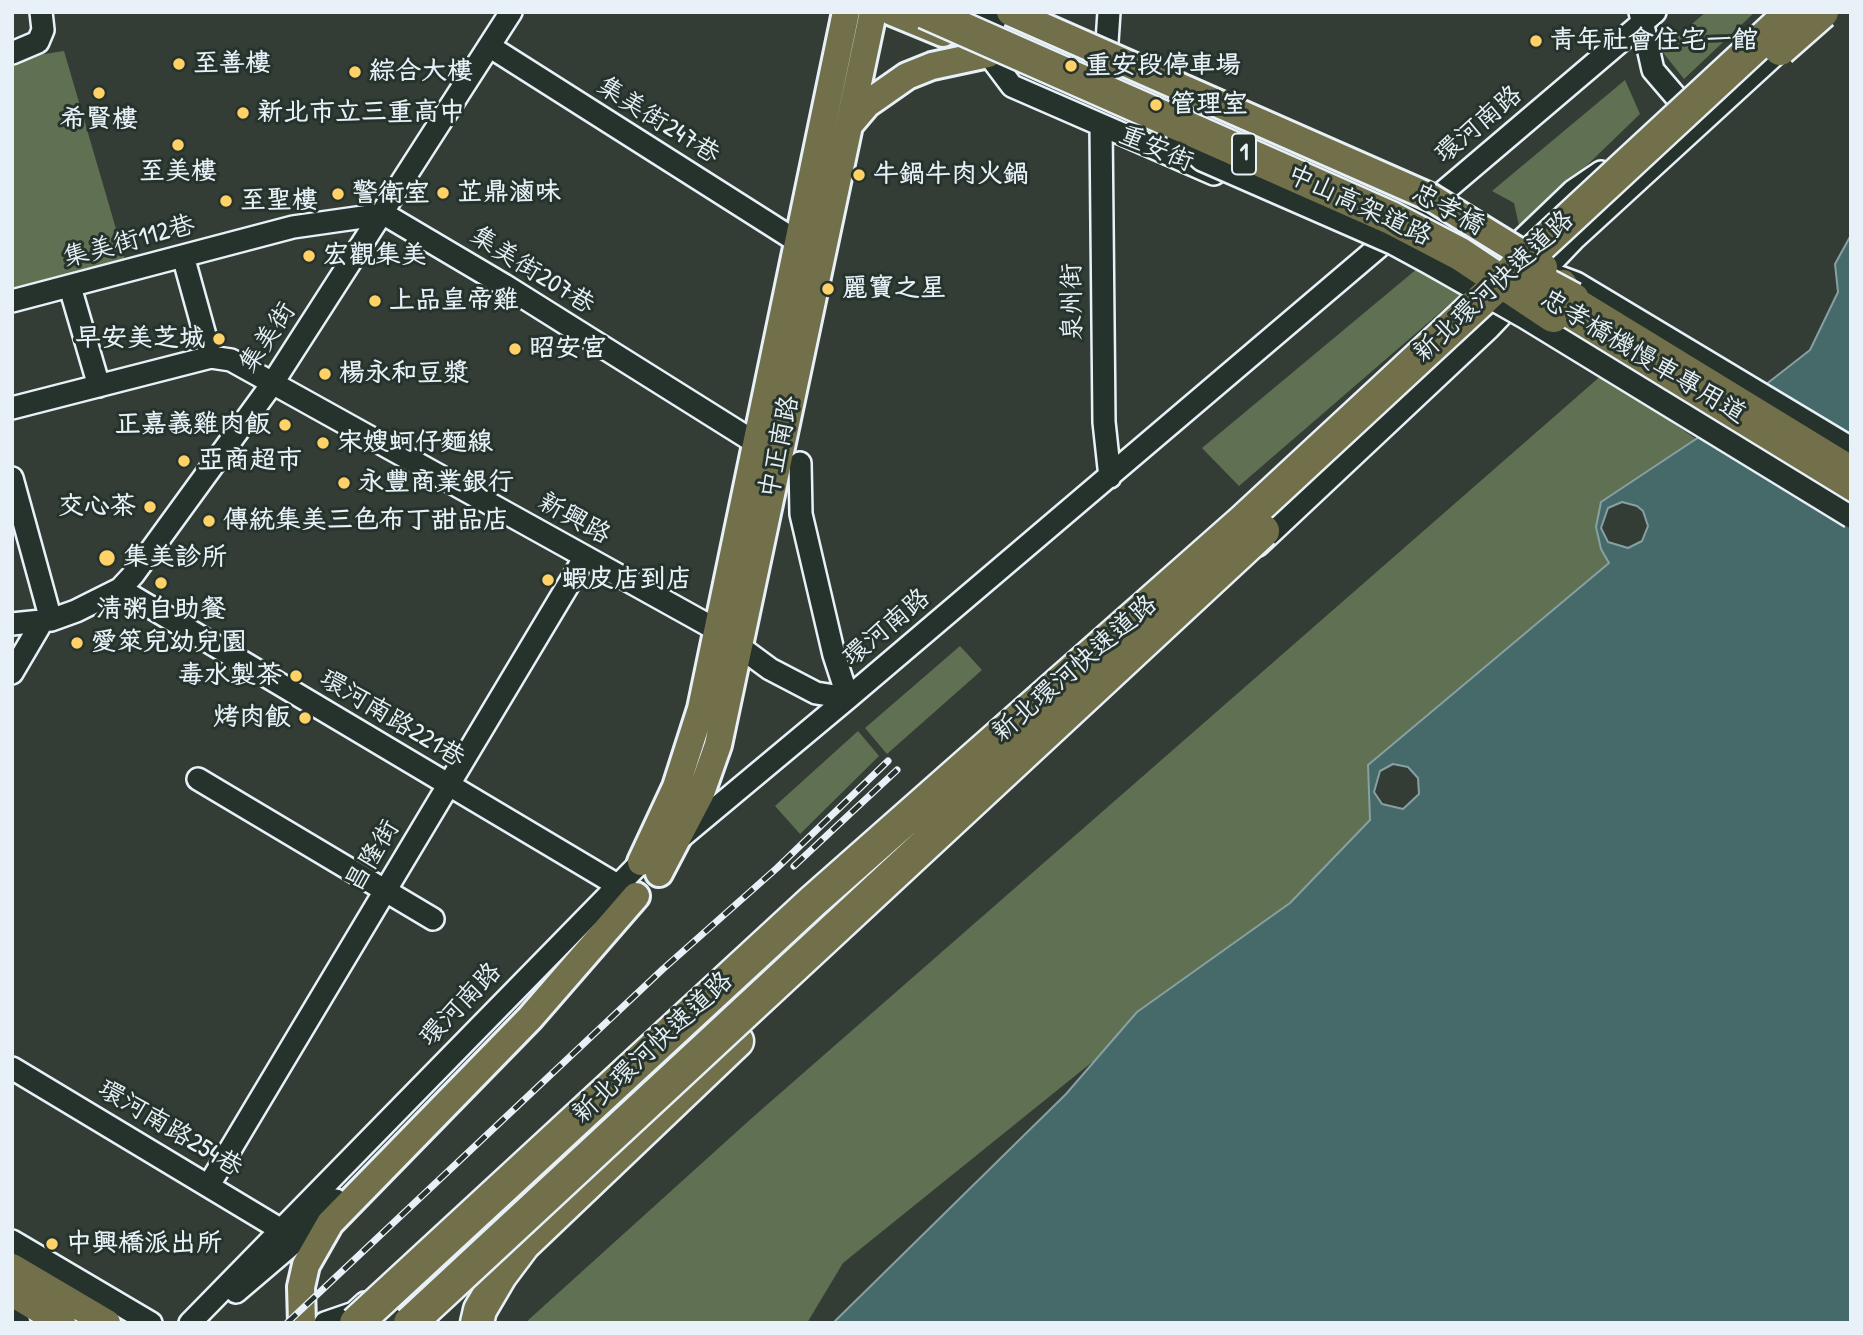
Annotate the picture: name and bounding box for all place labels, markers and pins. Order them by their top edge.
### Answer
place label: 青年社會住宅一館 [1550,25,1758,57]
marker: 青年社會住宅一館 [1528,33,1544,49]
place label: 至善樓 [193,48,271,80]
place label: 重安段停車場 [1085,50,1241,82]
marker: 至善樓 [171,56,187,72]
place label: 綜合大樓 [369,56,473,88]
marker: 重安段停車場 [1063,58,1079,74]
marker: 綜合大樓 [347,64,363,80]
marker: 希賢樓 [91,85,107,101]
place label: 管理室 [1170,89,1248,121]
place label: 新北市立三重高中 [257,97,465,129]
marker: 管理室 [1148,97,1164,113]
place label: 希賢樓 [60,104,138,136]
marker: 新北市立三重高中 [235,105,251,121]
marker: 至美樓 [170,137,186,153]
place label: 至美樓 [139,156,217,188]
place label: 牛鍋牛肉火鍋 [873,159,1029,191]
marker: 牛鍋牛肉火鍋 [851,167,867,183]
place label: 芷鼎滷味 [457,177,561,209]
place label: 警衛室 [352,178,430,210]
place label: 至聖樓 [240,185,318,217]
marker: 芷鼎滷味 [435,185,451,201]
marker: 警衛室 [330,186,346,202]
marker: 至聖樓 [218,193,234,209]
place label: 宏觀集美 [323,240,427,272]
marker: 宏觀集美 [301,248,317,264]
place label: 麗寶之星 [842,273,946,305]
marker: 麗寶之星 [820,281,836,297]
place label: 上品皇帝雞 [389,285,519,317]
marker: 上品皇帝雞 [367,293,383,309]
place label: 早安美芝城 [75,323,205,355]
marker: 早安美芝城 [211,331,227,347]
place label: 昭安宮 [529,333,607,365]
marker: 昭安宮 [507,341,523,357]
place label: 楊永和豆漿 [339,358,469,390]
marker: 楊永和豆漿 [317,366,333,382]
place label: 正嘉義雞肉飯 [115,409,271,441]
marker: 正嘉義雞肉飯 [277,417,293,433]
place label: 宋嫂蚵仔麵線 [337,427,493,459]
marker: 宋嫂蚵仔麵線 [315,435,331,451]
place label: 亞商超市 [198,445,302,477]
marker: 亞商超市 [176,453,192,469]
place label: 永豐商業銀行 [358,467,514,499]
marker: 永豐商業銀行 [336,475,352,491]
place label: 交心茶 [58,491,136,523]
marker: 交心茶 [142,499,158,515]
place label: 傳統集美三色布丁甜品店 [223,505,509,537]
marker: 傳統集美三色布丁甜品店 [201,513,217,529]
place label: 集美診所 [123,542,227,574]
marker: 集美診所 [97,548,117,568]
place label: 蝦皮店到店 [562,564,692,596]
marker: 蝦皮店到店 [540,572,556,588]
marker: 清粥自助餐 [153,575,169,591]
place label: 清粥自助餐 [96,594,226,626]
place label: 愛箂兒幼兒園 [91,627,247,659]
marker: 愛箂兒幼兒園 [69,635,85,651]
place label: 毒水製茶 [178,660,282,692]
marker: 毒水製茶 [288,668,304,684]
place label: 烤肉飯 [213,702,291,734]
marker: 烤肉飯 [297,710,313,726]
place label: 中興橋派出所 [66,1228,222,1260]
marker: 中興橋派出所 [44,1236,60,1252]

